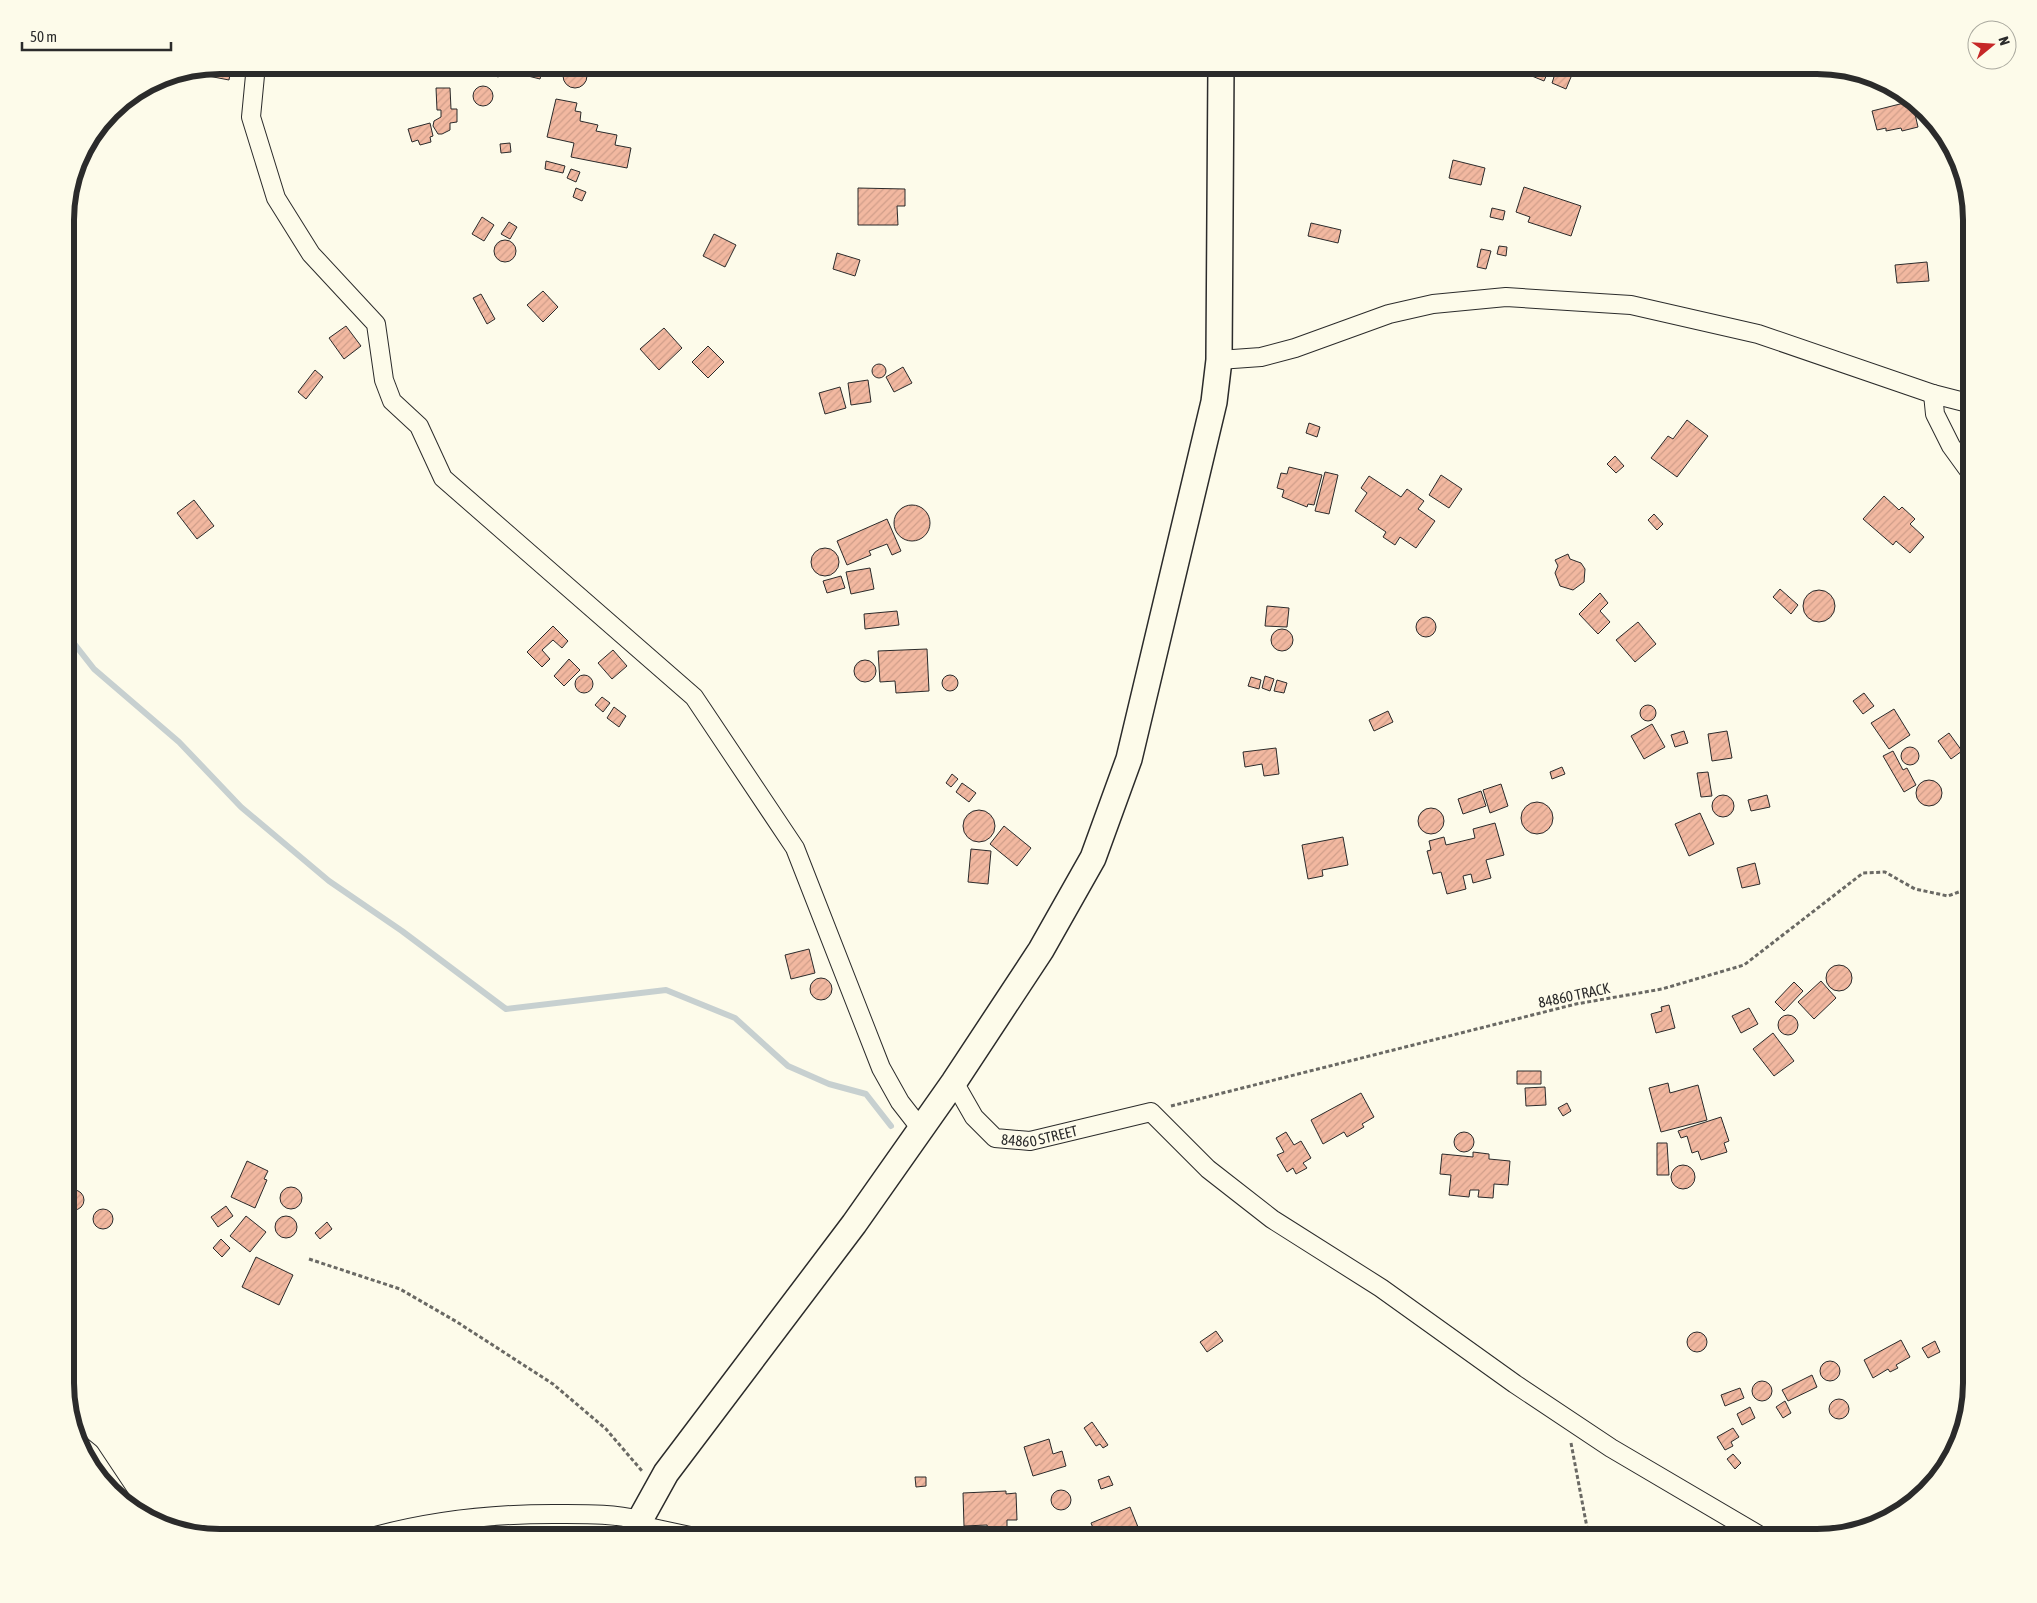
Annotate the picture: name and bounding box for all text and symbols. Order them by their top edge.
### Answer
scale bar [22,20,171,52]
north arrow [1967,20,2017,70]
text: 50 m [30,28,57,45]
text: N [1995,35,2013,47]
street label: 84860 TRACK [1537,979,1612,1011]
street label: 84860 STREET [1001,1121,1079,1149]

